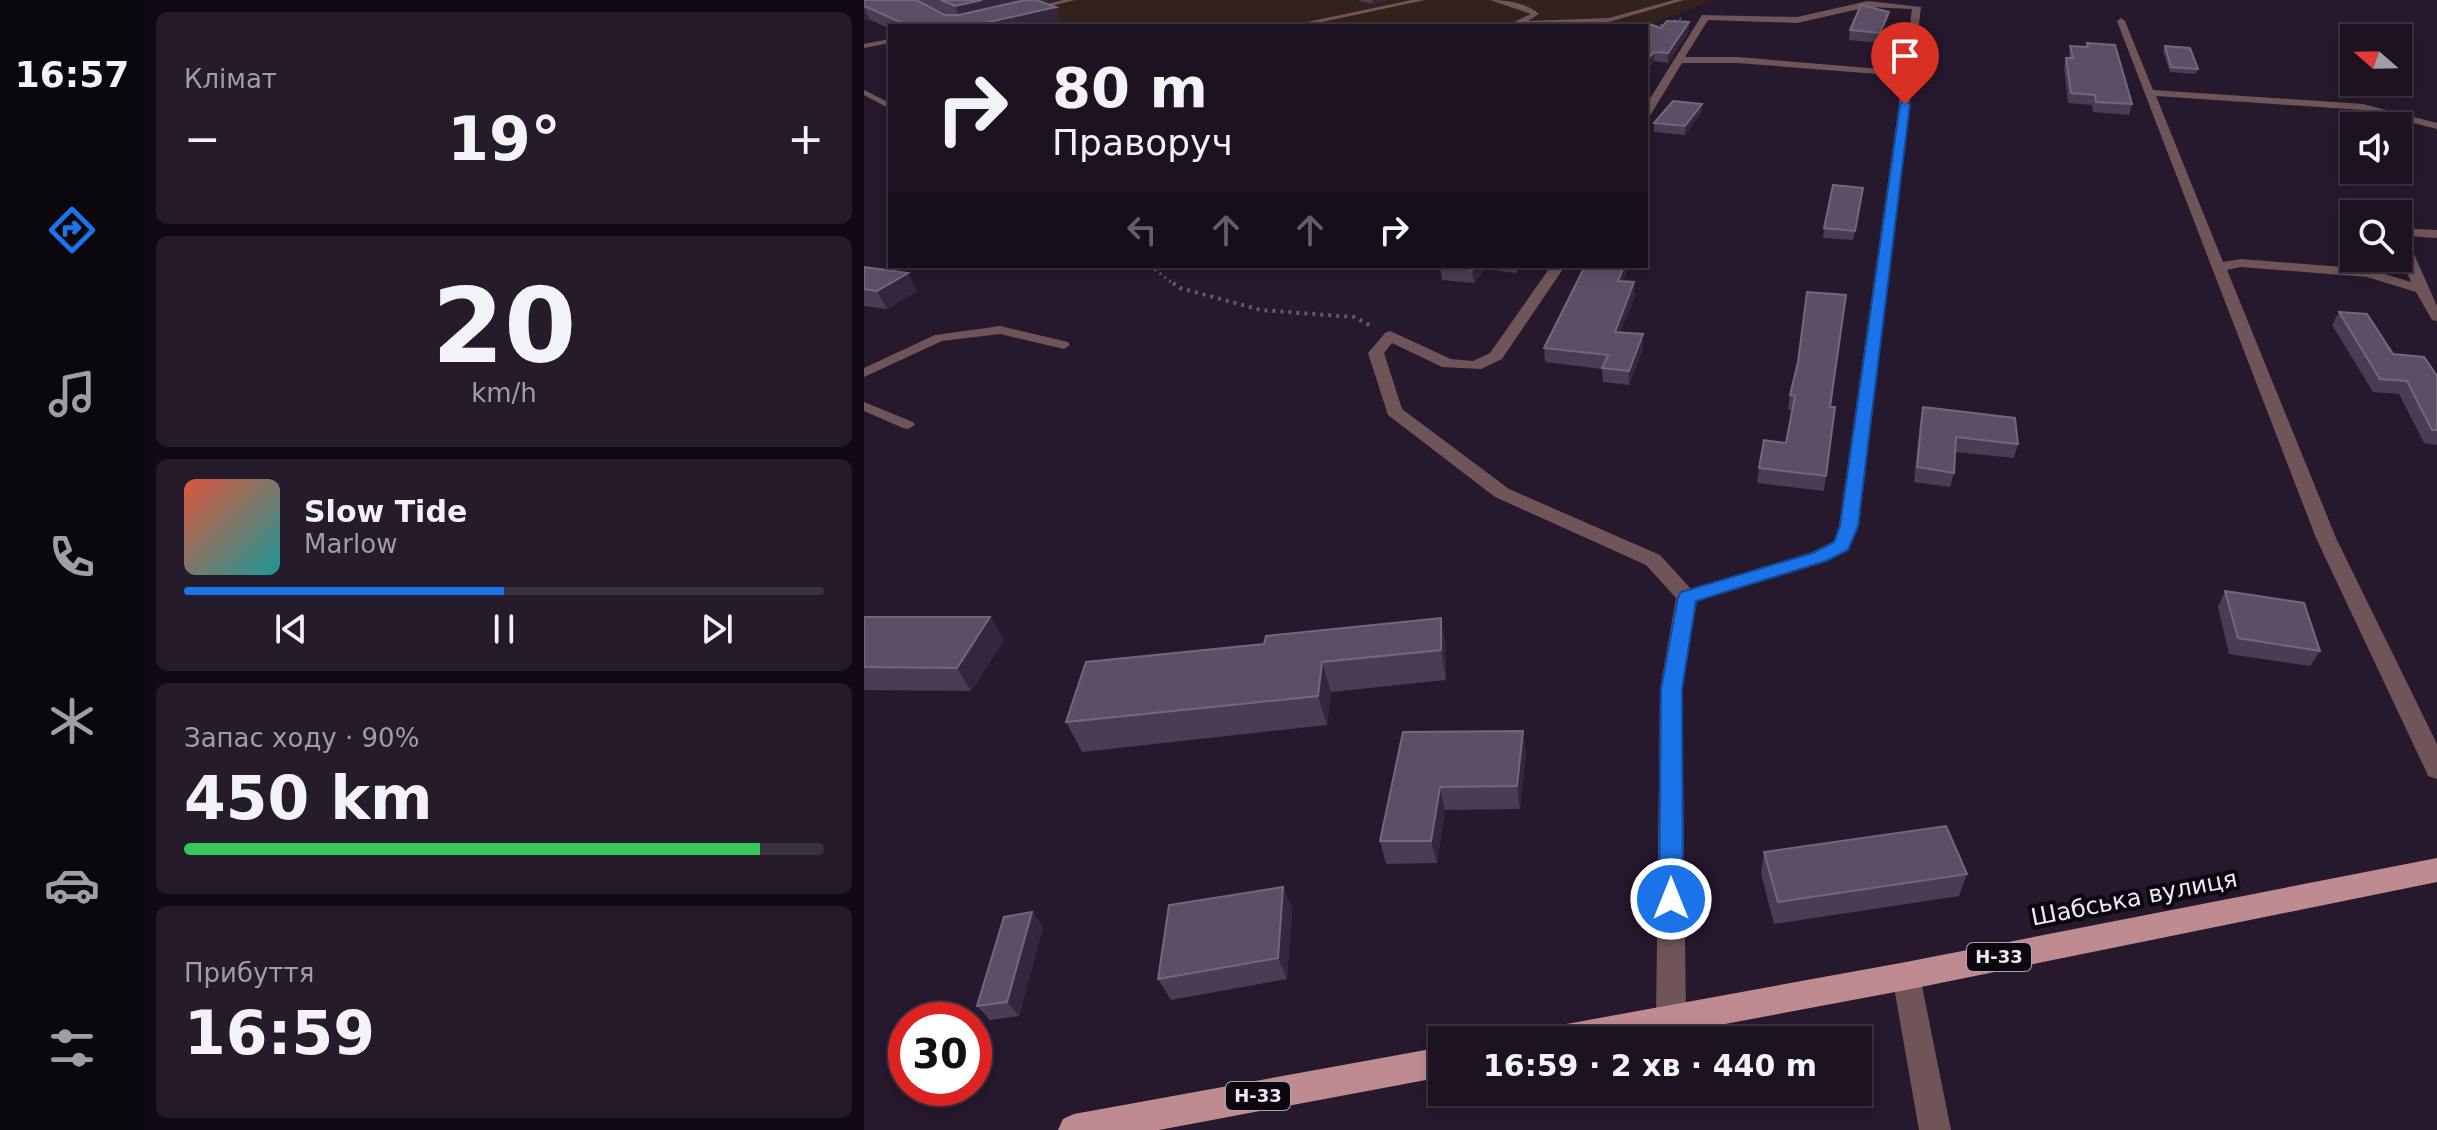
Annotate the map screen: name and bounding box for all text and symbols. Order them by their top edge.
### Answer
pin [1871,22,1939,104]
north arrow [2340,24,2412,96]
map controls [2340,24,2412,272]
icon: arrive [1883,34,1927,78]
text: 16:57 [15,54,129,95]
text: 80 m [1052,55,1208,120]
icon: right [920,56,1024,160]
text: Клімат [184,64,277,94]
text: 19° [447,104,561,174]
button: sound [2340,112,2412,184]
text: − [184,113,221,164]
text: + [787,113,824,164]
text: Праворуч [1052,122,1233,163]
button: search [2340,200,2412,272]
icon: directions [44,202,100,258]
icon: left [1120,208,1164,252]
icon: ahead [1204,208,1248,252]
icon: ahead [1288,208,1332,252]
icon: right [1372,208,1416,252]
text: 20 [432,265,576,387]
icon: music [44,366,100,422]
text: km/h [471,378,537,408]
text: Slow Tide [304,494,467,529]
icon: phone [44,529,100,585]
text: Marlow [304,529,397,559]
icon: previous [269,607,313,651]
icon: pause [482,607,526,651]
icon: next [695,607,739,651]
icon: climate [44,693,100,749]
text: Запас ходу · 90% [184,723,419,753]
text: 450 km [184,763,433,833]
icon: car [44,857,100,913]
position arrow [1629,857,1713,941]
street label: Шабська вулиця [2029,864,2239,932]
road number: Н-33 [1967,943,2031,971]
text: Прибуття [184,958,314,988]
text: 16:59 [184,998,375,1068]
speed limit sign: 30 [888,1002,992,1106]
icon: filters [44,1020,100,1076]
text: 16:59 · 2 хв · 440 m [1483,1048,1817,1083]
road number: Н-33 [1226,1082,1290,1110]

